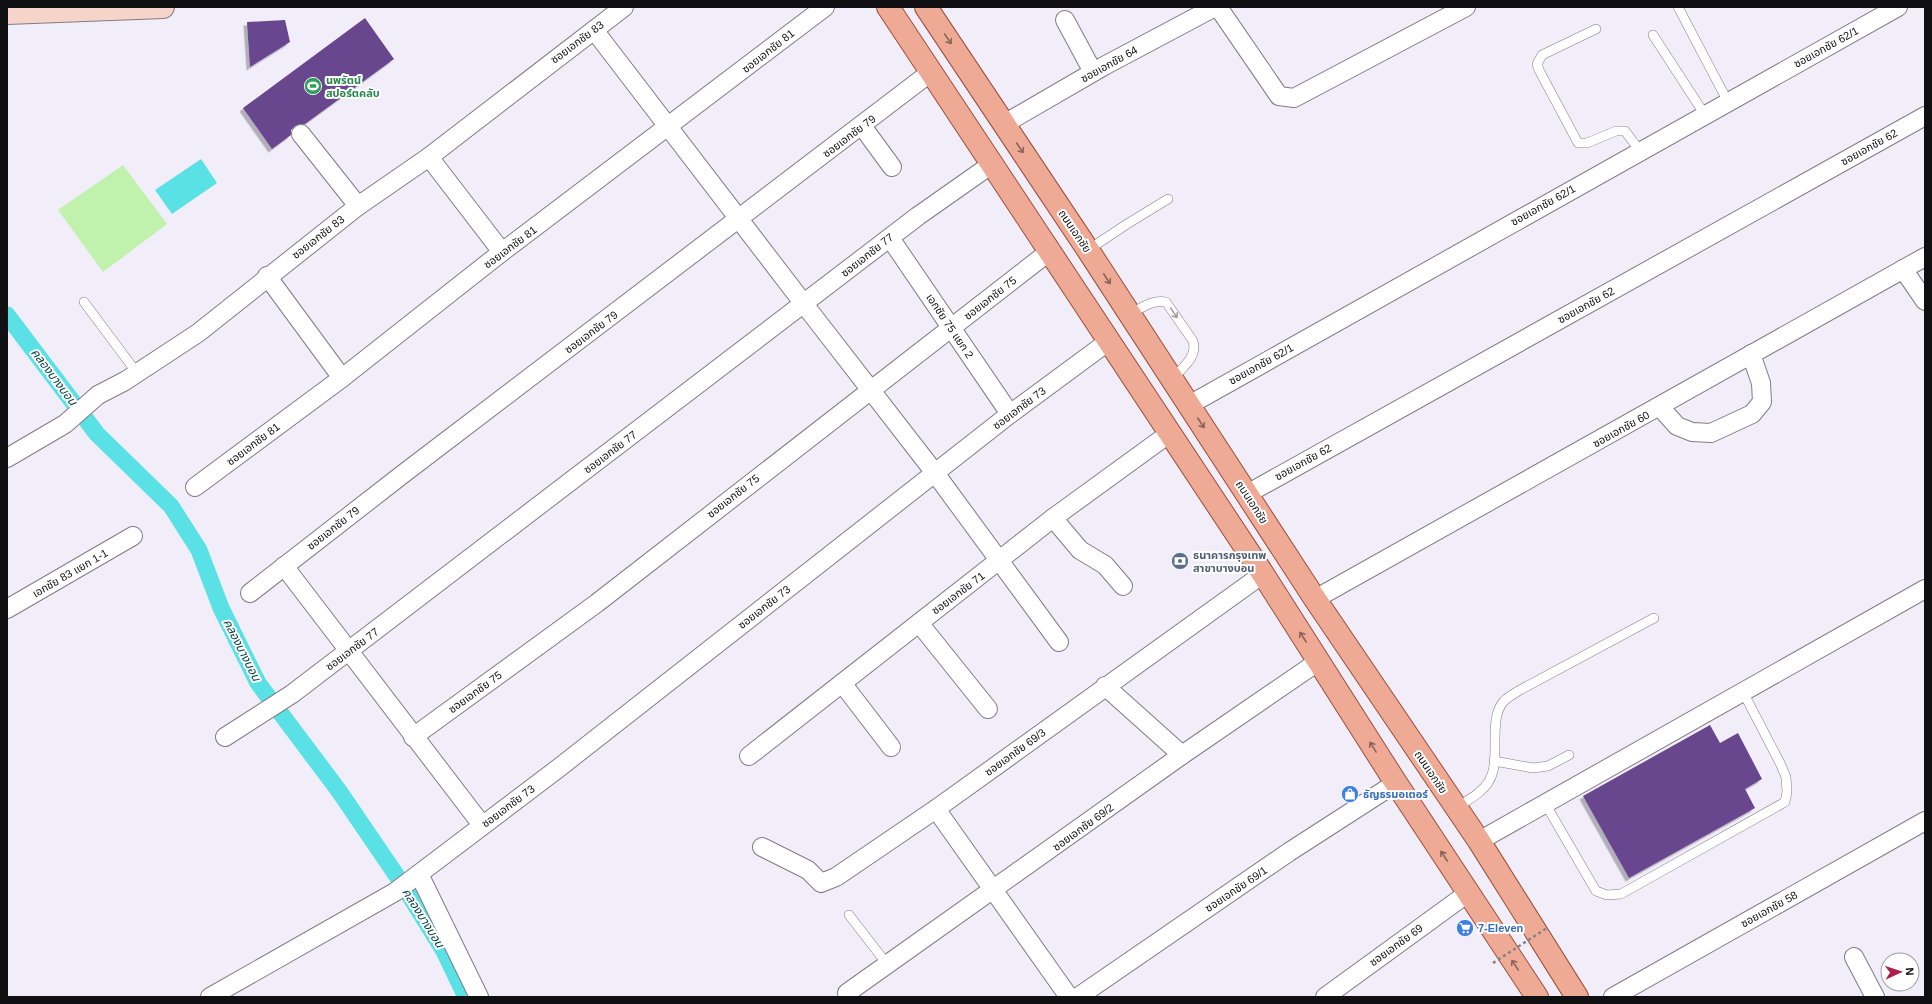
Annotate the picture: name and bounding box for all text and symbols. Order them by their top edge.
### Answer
street label: ซอยเอกชัย 83 [548,18,606,66]
street label: ซอยเอกชัย 62/1 [1792,24,1860,70]
street label: ซอยเอกชัย 81 [740,27,796,75]
one-way arrow [943,34,952,45]
street label: ซอยเอกชัย 64 [1079,44,1139,84]
place label: นพรัตน์ สปอร์ตคลับ [326,74,380,99]
sports icon: นพรัตน์ สปอร์ตคลับ [303,76,323,96]
street label: ซอยเอกชัย 79 [820,112,878,160]
street label: ซอยเอกชัย 62 [1839,127,1899,167]
one-way arrow [1016,142,1024,153]
street label: ซอยเอกชัย 62/1 [1509,182,1577,228]
street label: ถนนเอกชัย [1056,207,1094,255]
street label: ซอยเอกชัย 83 [290,213,346,261]
street label: ซอยเอกชัย 81 [481,223,539,271]
street label: ซอยเอกชัย 77 [839,231,895,279]
one-way arrow [1103,273,1111,284]
street label: ซอยเอกชัย 75 [962,274,1018,322]
street label: ซอยเอกชัย 62 [1556,285,1616,325]
street label: เอกชัย 75 แยก 2 [924,291,976,361]
one-way arrow [1170,307,1178,318]
street label: ซอยเอกชัย 79 [562,308,620,356]
street label: ซอยเอกชัย 62/1 [1227,341,1295,387]
water label: คลองบางบอน [28,346,80,409]
street label: ซอยเอกชัย 73 [990,384,1048,432]
street label: ซอยเอกชัย 60 [1591,409,1651,449]
one-way arrow [1197,417,1205,428]
street label: ซอยเอกชัย 81 [224,420,282,468]
street label: ซอยเอกชัย 77 [581,428,639,476]
street label: ซอยเอกชัย 62 [1273,442,1333,482]
street label: ซอยเอกชัย 75 [705,472,761,520]
street label: ถนนเอกชัย [1234,478,1270,526]
street label: ซอยเอกชัย 79 [305,504,361,552]
street label: เอกชัย 83 แยก 1-1 [30,547,110,599]
place label: ธนาคารกรุงเทพ สาขาบางบอน [1193,549,1266,574]
bank icon: ธนาคารกรุงเทพ สาขาบางบอน [1170,551,1190,571]
street label: ซอยเอกชัย 71 [929,569,987,617]
street label: ซอยเอกชัย 73 [736,583,792,631]
water label: คลองบางบอน [220,617,264,684]
street label: ซอยเอกชัย 77 [323,625,381,673]
one-way arrow [1299,631,1307,643]
street label: ซอยเอกชัย 75 [446,669,504,715]
street label: ซอยเอกชัย 69/3 [982,726,1048,778]
one-way arrow [1369,742,1377,753]
street label: ถนนเอกชัย [1412,748,1450,796]
street label: ซอยเอกชัย 73 [479,782,537,830]
shop icon: ธัญธรมอเตอร์ [1340,784,1360,804]
place label: ธัญธรมอเตอร์ [1363,788,1428,800]
street label: ซอยเอกชัย 69/2 [1050,801,1116,853]
one-way arrow [1439,850,1447,862]
street label: ซอยเอกชัย 69/1 [1203,864,1269,914]
water label: คลองบางบอน [399,886,447,951]
street label: ซอยเอกชัย 58 [1739,889,1799,929]
supermarket icon: 7-Eleven [1455,918,1475,938]
street label: ซอยเอกชัย 69 [1367,922,1425,968]
place label: 7-Eleven [1478,922,1524,934]
north arrow [1880,952,1920,992]
one-way arrow [1511,959,1519,970]
text: N [1904,967,1916,976]

